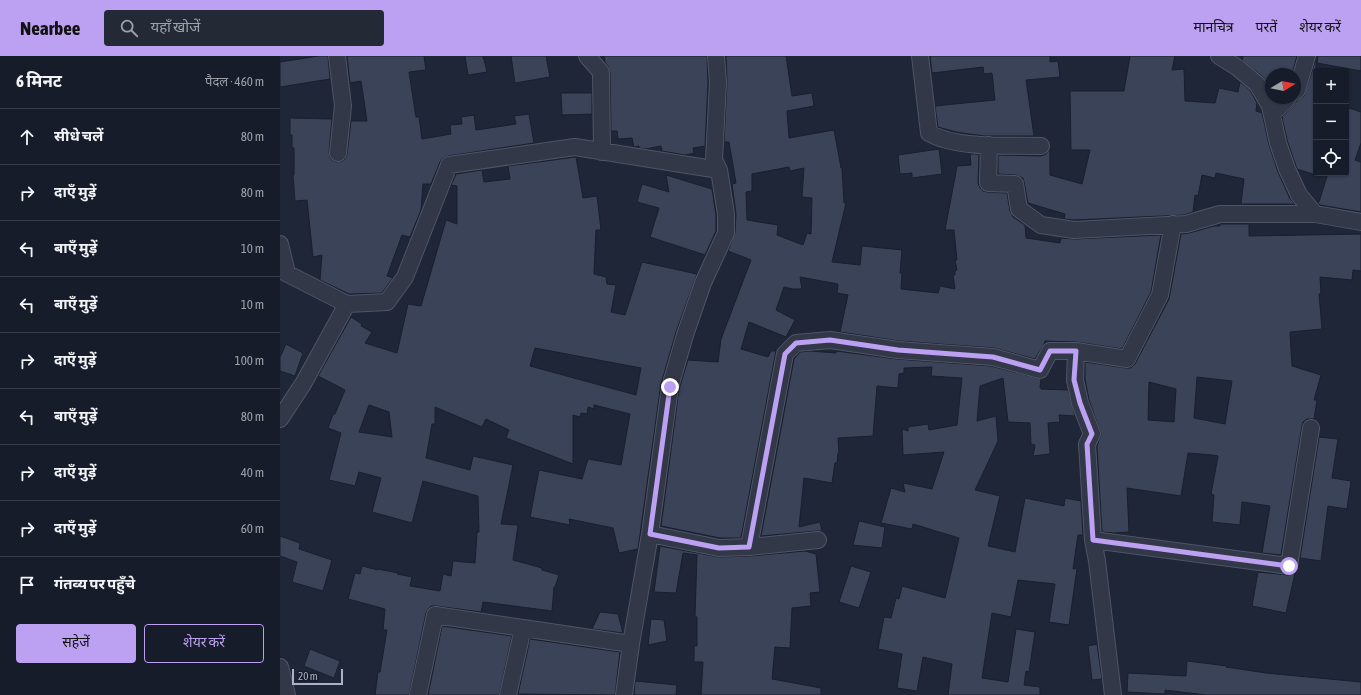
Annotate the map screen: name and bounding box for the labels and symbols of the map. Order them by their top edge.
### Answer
north arrow [1265,68,1301,104]
route end [661,378,679,396]
route start [1280,557,1298,575]
scale bar [292,667,343,686]

